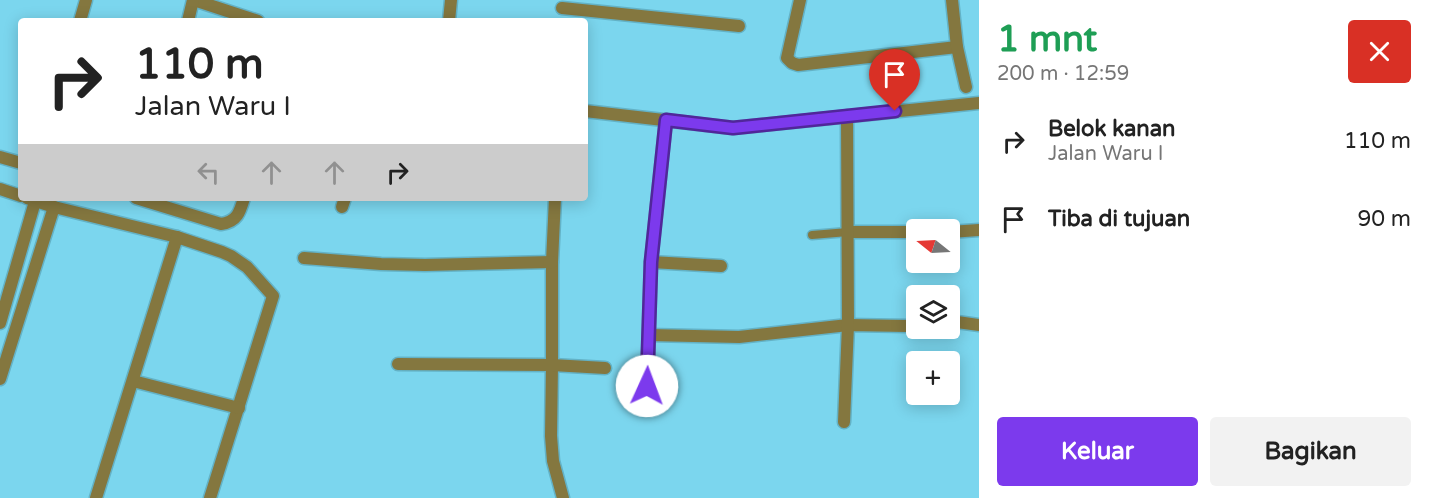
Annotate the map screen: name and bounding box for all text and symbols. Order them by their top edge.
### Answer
text: 1 mnt [997,18,1097,61]
button: close [1348,20,1411,83]
text: 110 m [135,39,264,90]
icon: right [36,42,114,120]
pin [869,49,920,111]
icon: arrive [878,58,911,91]
text: 200 m · 12:59 [997,62,1129,86]
text: Jalan Waru I [135,90,291,123]
text: Belok kanan [1048,116,1175,142]
icon: right [997,125,1030,158]
text: 110 m [1344,128,1411,154]
text: Jalan Waru I [1048,142,1164,166]
icon: left [192,156,225,189]
icon: ahead [255,156,288,189]
icon: ahead [318,156,351,189]
icon: right [381,156,414,189]
icon: arrive [997,203,1030,236]
text: Tiba di tujuan [1048,206,1190,232]
text: 90 m [1357,206,1411,232]
north arrow [906,219,960,273]
map controls [906,219,960,405]
button: layers [906,285,960,339]
button: + [906,351,960,405]
position arrow [615,354,679,418]
button: Keluar [997,417,1198,486]
button: Bagikan [1210,417,1411,486]

